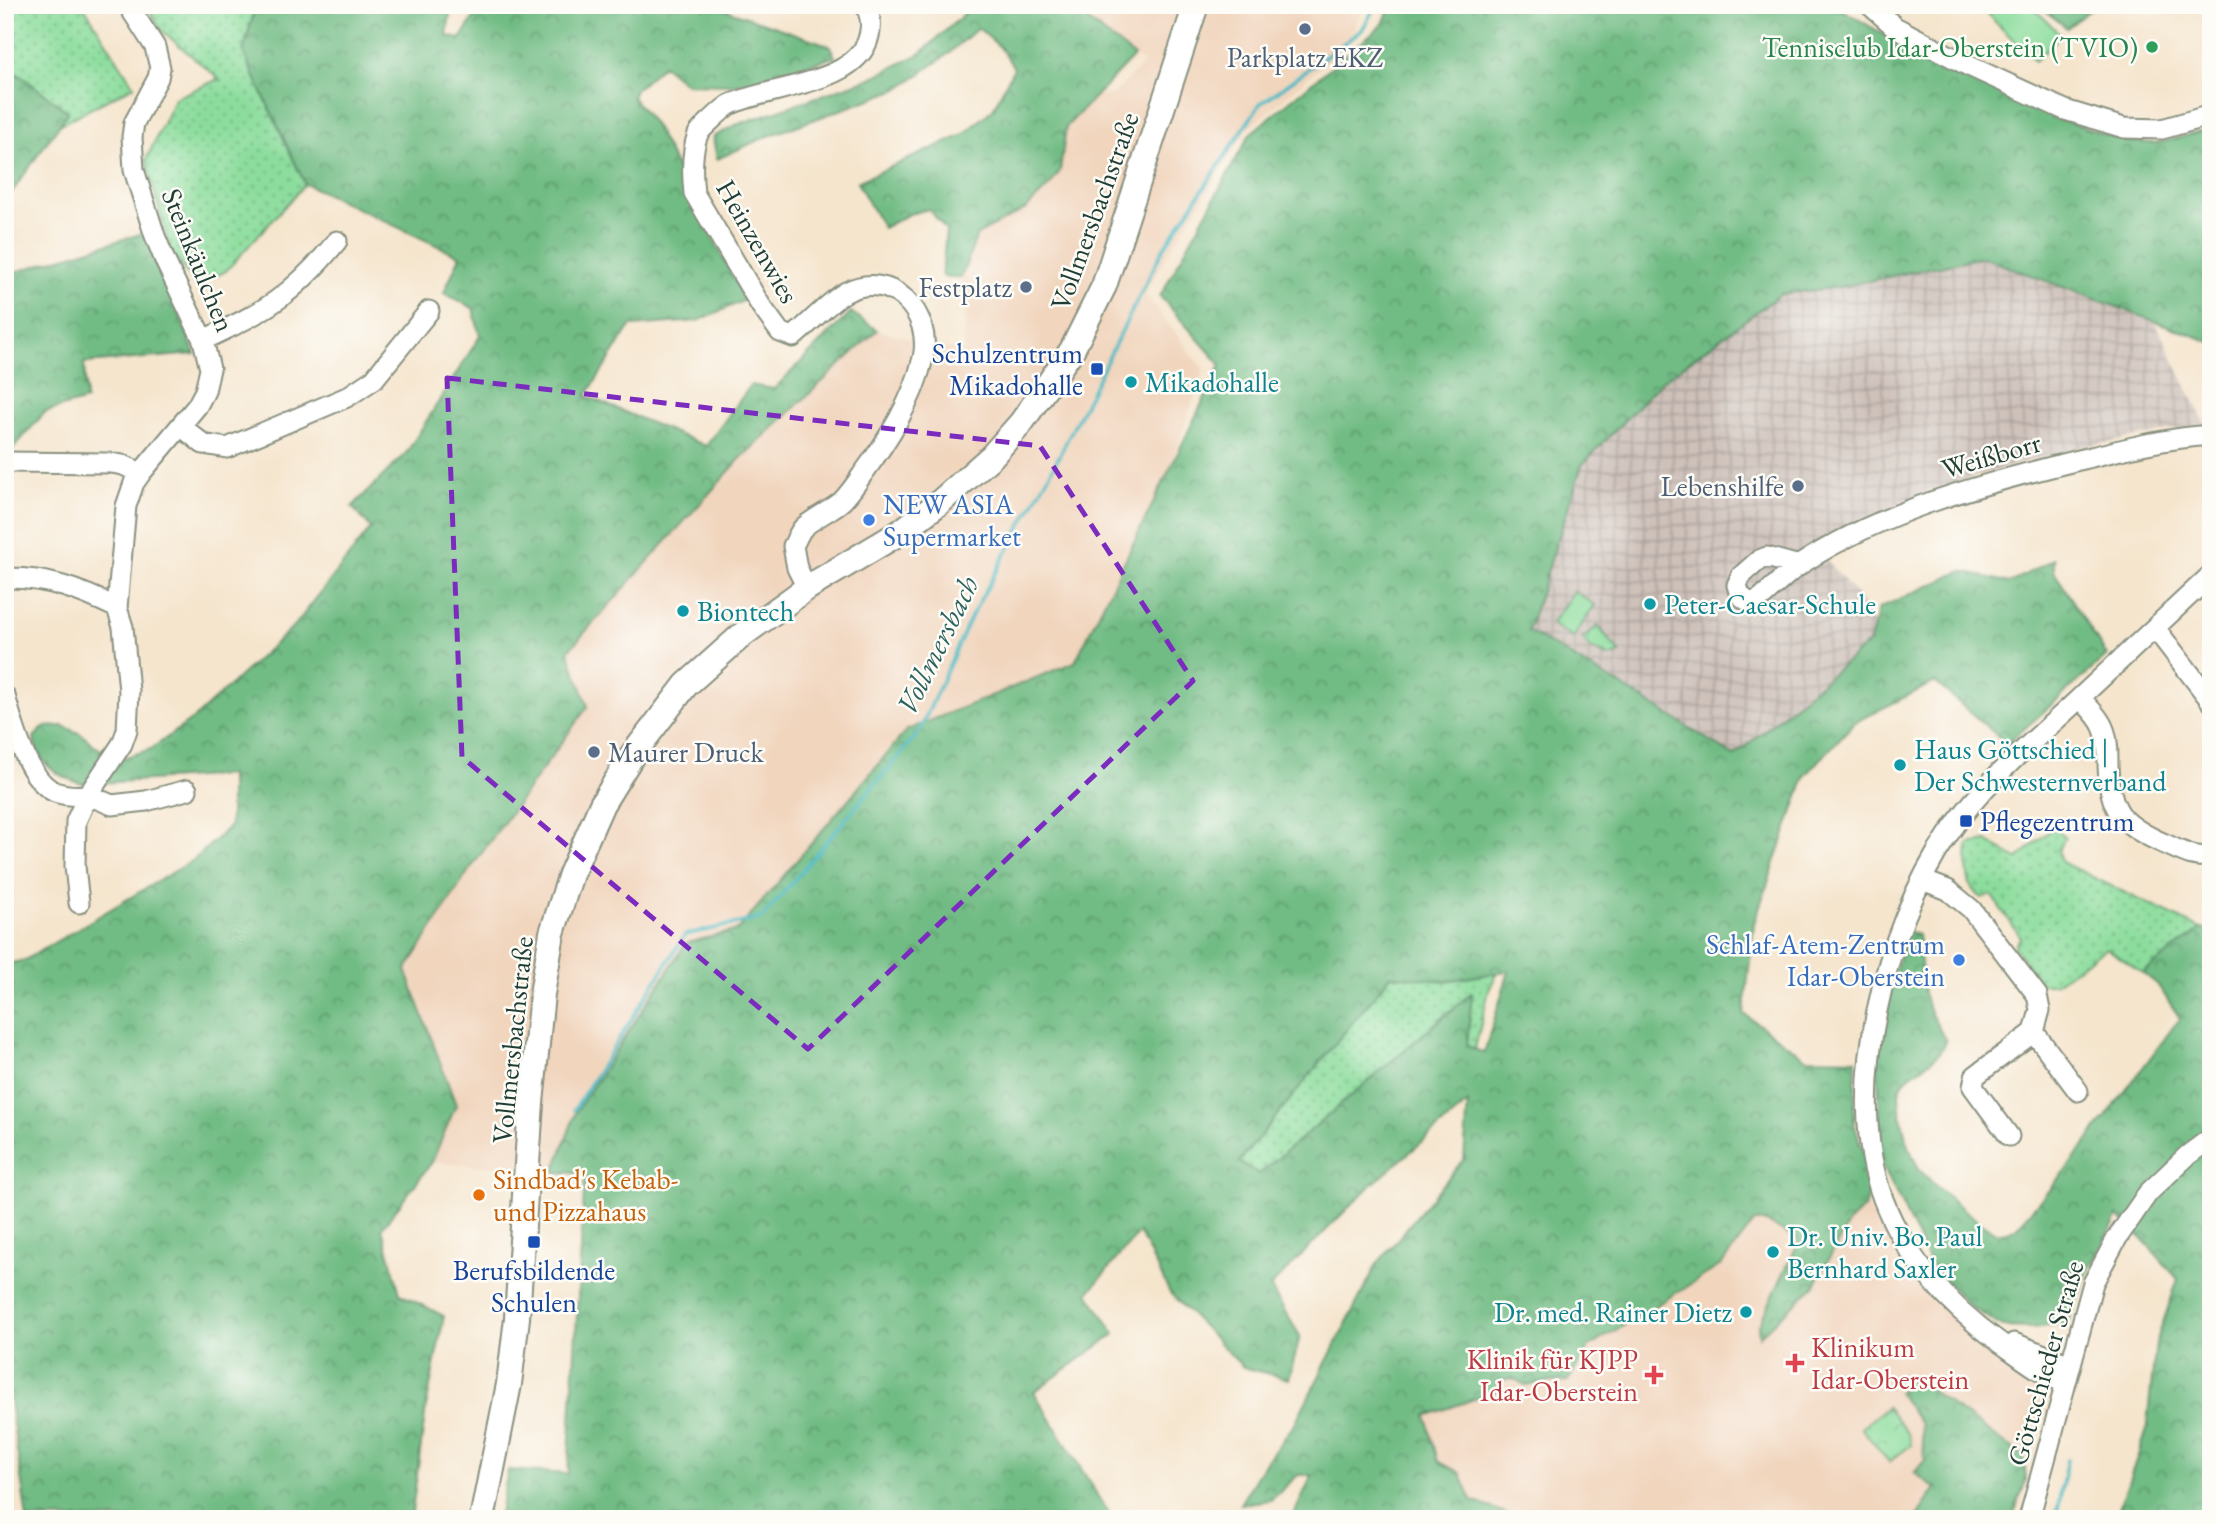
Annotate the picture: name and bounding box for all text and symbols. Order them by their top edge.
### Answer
marker: Parkplatz EKZ [1297,21,1313,37]
place label: Tennisclub Idar-Oberstein (TVIO) [1762,29,2138,65]
place label: Parkplatz EKZ [1227,39,1383,75]
marker: Tennisclub Idar-Oberstein (TVIO) [2144,39,2160,55]
street label: Vollmersbachstraße [1041,107,1147,315]
street label: Heinzenwies [708,173,808,309]
street label: Steinkäulchen [154,183,244,337]
place label: Festplatz [918,269,1012,305]
marker: Festplatz [1018,279,1034,295]
place label: Schulzentrum Mikadohalle [932,335,1083,403]
marker: Schulzentrum Mikadohalle [1089,361,1105,377]
place label: Mikadohalle [1145,364,1279,400]
marker: Mikadohalle [1123,374,1139,390]
street label: Weißborr [1937,424,2045,486]
place label: Lebenshilfe [1660,468,1784,504]
marker: Lebenshilfe [1790,478,1806,494]
place label: NEW ASIA Supermarket [883,486,1021,554]
marker: NEW ASIA Supermarket [861,512,877,528]
water label: Vollmersbach [887,569,987,721]
place label: Peter-Caesar-Schule [1664,586,1876,622]
place label: Biontech [697,593,794,629]
marker: Peter-Caesar-Schule [1642,596,1658,612]
marker: Biontech [675,603,691,619]
place label: Haus Göttschied | Der Schwesternverband [1914,731,2167,799]
place label: Maurer Druck [608,734,764,770]
marker: Maurer Druck [586,744,602,760]
marker: Haus Göttschied | Der Schwesternverband [1892,757,1908,773]
place label: Pflegezentrum [1980,803,2135,839]
marker: Pflegezentrum [1958,813,1974,829]
place label: Schlaf-Atem-Zentrum Idar-Oberstein [1706,926,1945,994]
street label: Vollmersbachstraße [483,934,541,1145]
marker: Schlaf-Atem-Zentrum Idar-Oberstein [1951,952,1967,968]
place label: Sindbad's Kebab- und Pizzahaus [493,1161,678,1229]
marker: Sindbad's Kebab- und Pizzahaus [471,1187,487,1203]
place label: Dr. Univ. Bo. Paul Bernhard Saxler [1787,1218,1983,1286]
marker: Berufsbildende Schulen [526,1234,542,1250]
marker: Dr. Univ. Bo. Paul Bernhard Saxler [1765,1244,1781,1260]
place label: Berufsbildende Schulen [453,1252,615,1320]
street label: Göttschieder Straße [1999,1256,2091,1470]
place label: Dr. med. Rainer Dietz [1494,1294,1732,1330]
marker: Dr. med. Rainer Dietz [1738,1304,1754,1320]
place label: Klinikum Idar-Oberstein [1811,1329,1970,1397]
place label: Klinik für KJPP Idar-Oberstein [1467,1341,1638,1409]
marker: Klinikum Idar-Oberstein [1785,1353,1805,1373]
marker: Klinik für KJPP Idar-Oberstein [1644,1365,1664,1385]

